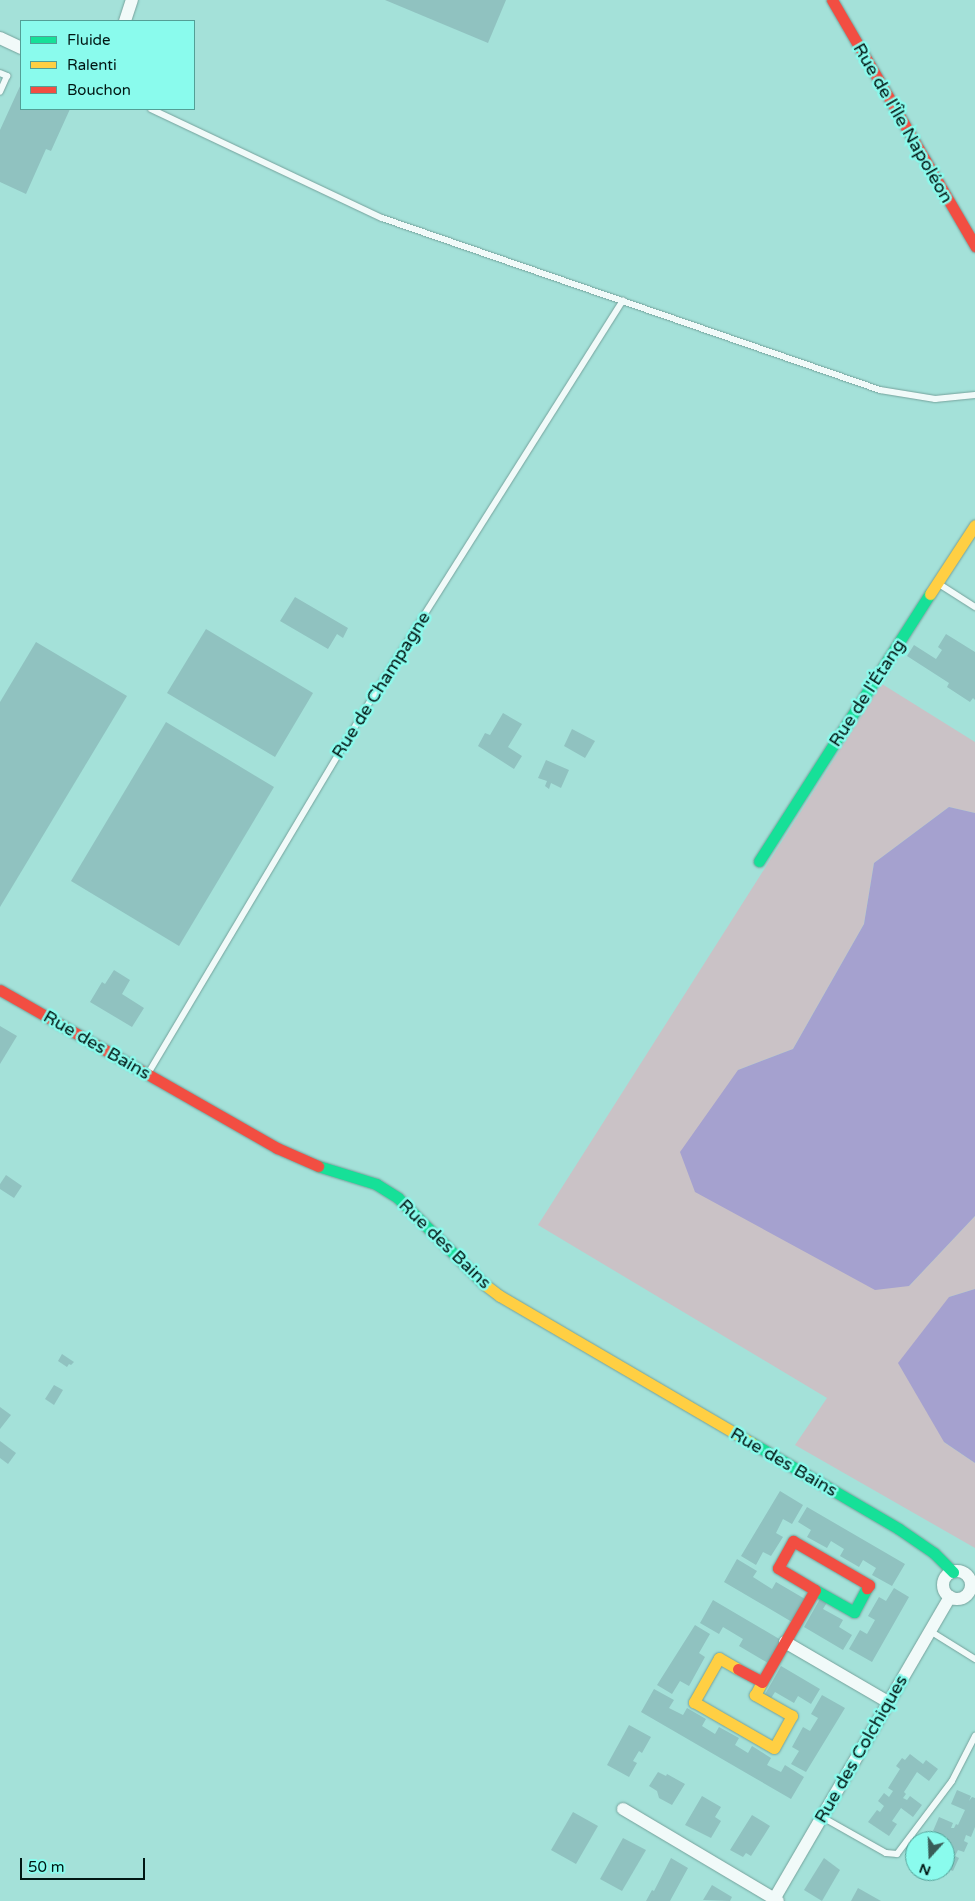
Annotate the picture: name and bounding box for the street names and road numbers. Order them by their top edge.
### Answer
street label: Rue de l'Île Napoléon [848,39,958,207]
street label: Rue de Champagne [327,608,435,762]
street label: Rue de l'Étang [824,635,910,751]
street label: Rue des Bains [40,1006,154,1084]
street label: Rue des Bains [394,1194,496,1294]
street label: Rue des Bains [727,1423,841,1501]
street label: Rue des Colchiques [810,1671,912,1827]

